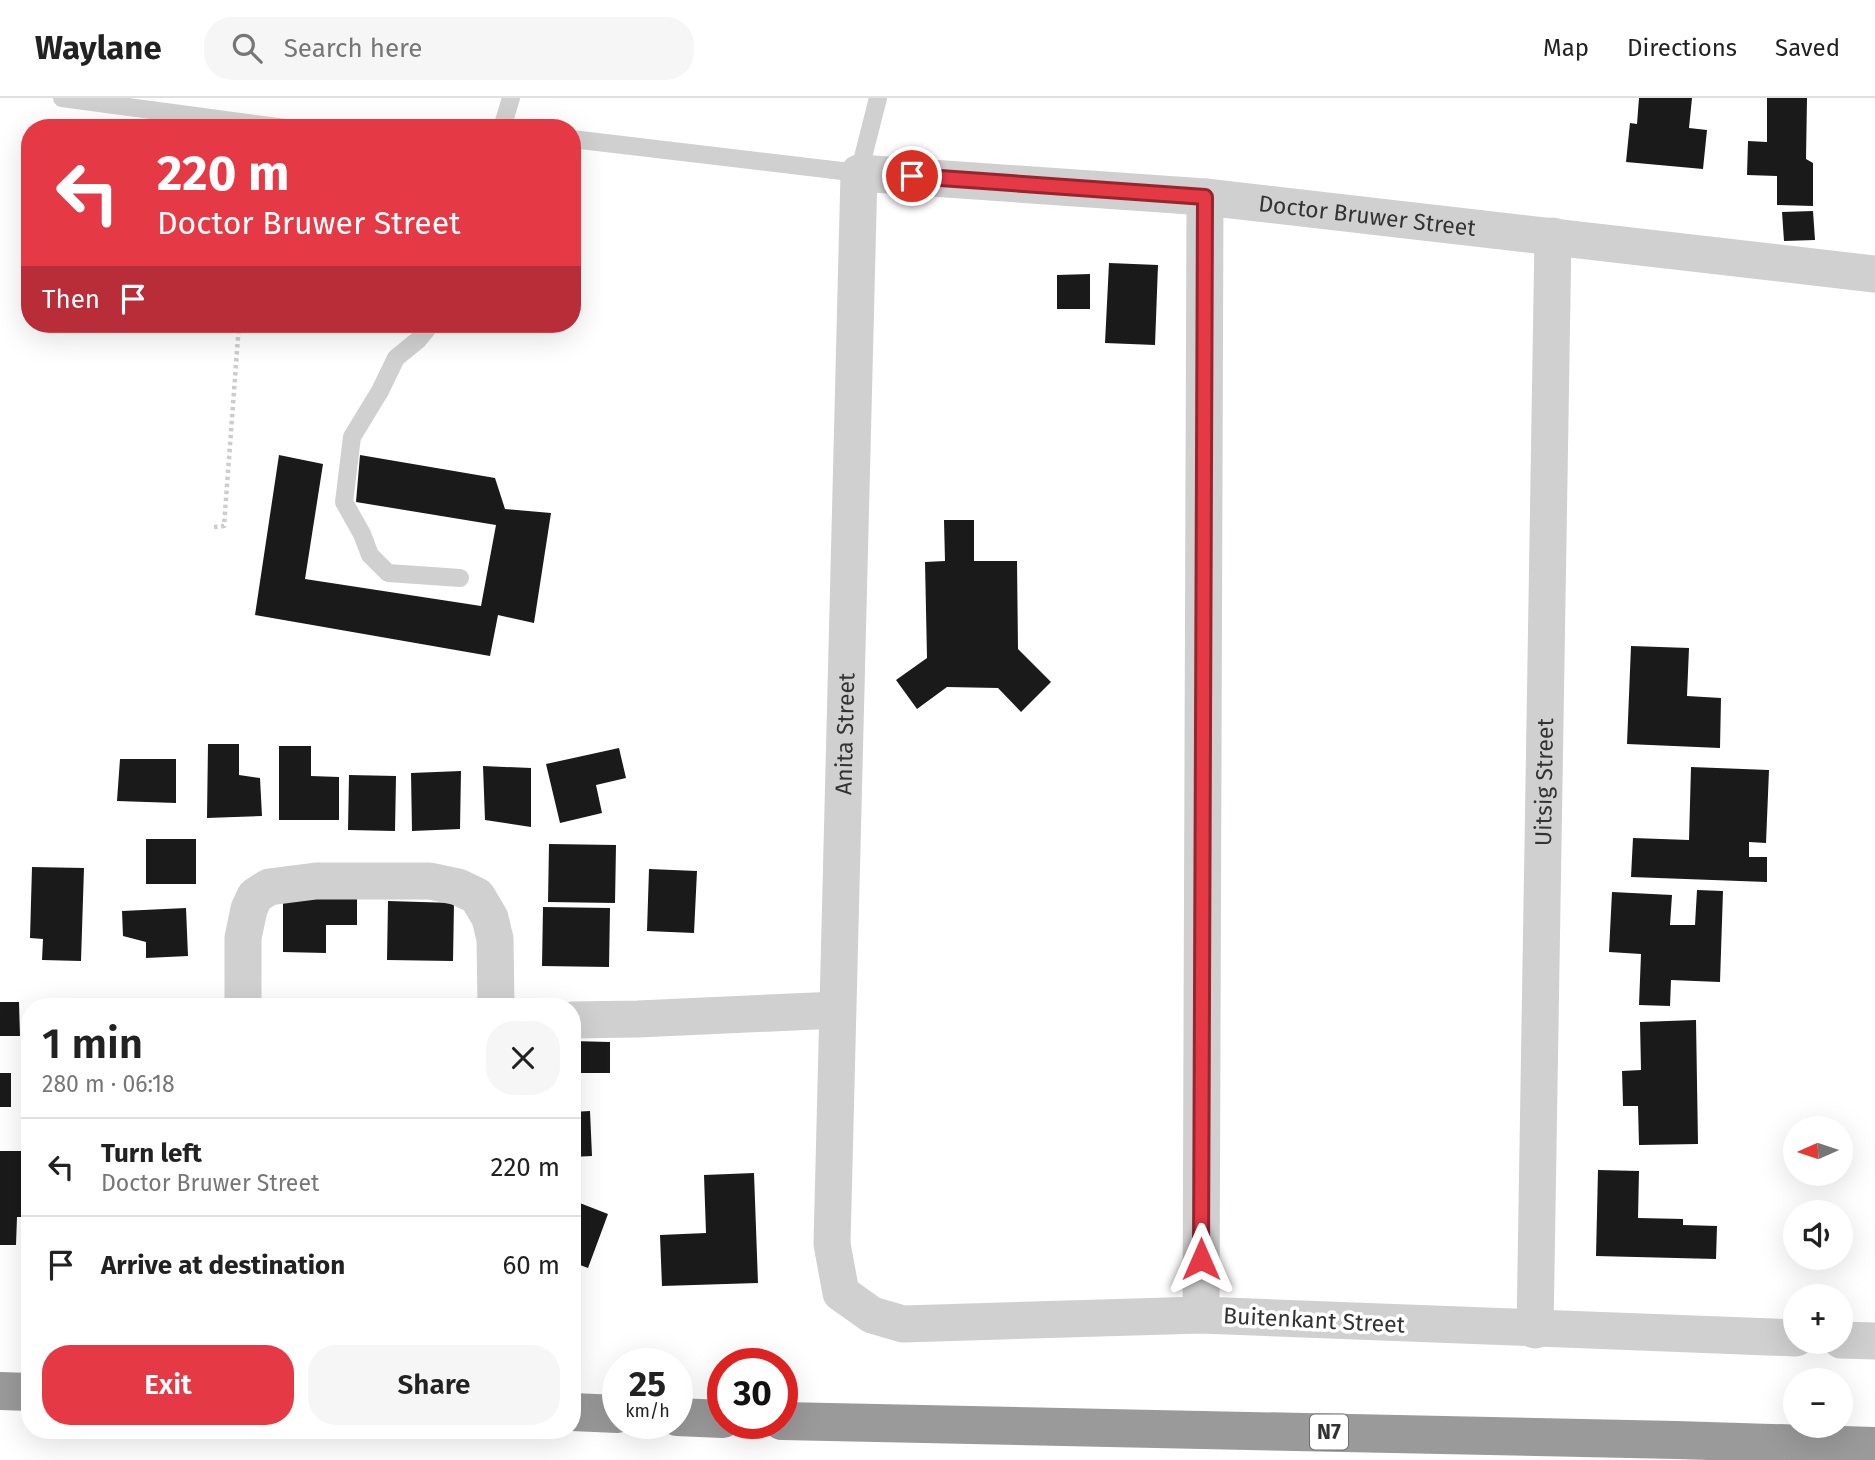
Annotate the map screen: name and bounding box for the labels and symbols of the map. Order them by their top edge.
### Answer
pin [882,146,942,206]
street label: Doctor Bruwer Street [1257,189,1478,242]
street label: Anita Street [829,672,860,795]
street label: Uitsig Street [1529,717,1559,846]
north arrow [1783,1116,1853,1186]
position arrow [1164,1222,1238,1296]
street label: Buitenkant Street [1222,1301,1406,1339]
speed limit sign: 30 [707,1348,798,1439]
road number: N7 [1310,1414,1348,1450]

